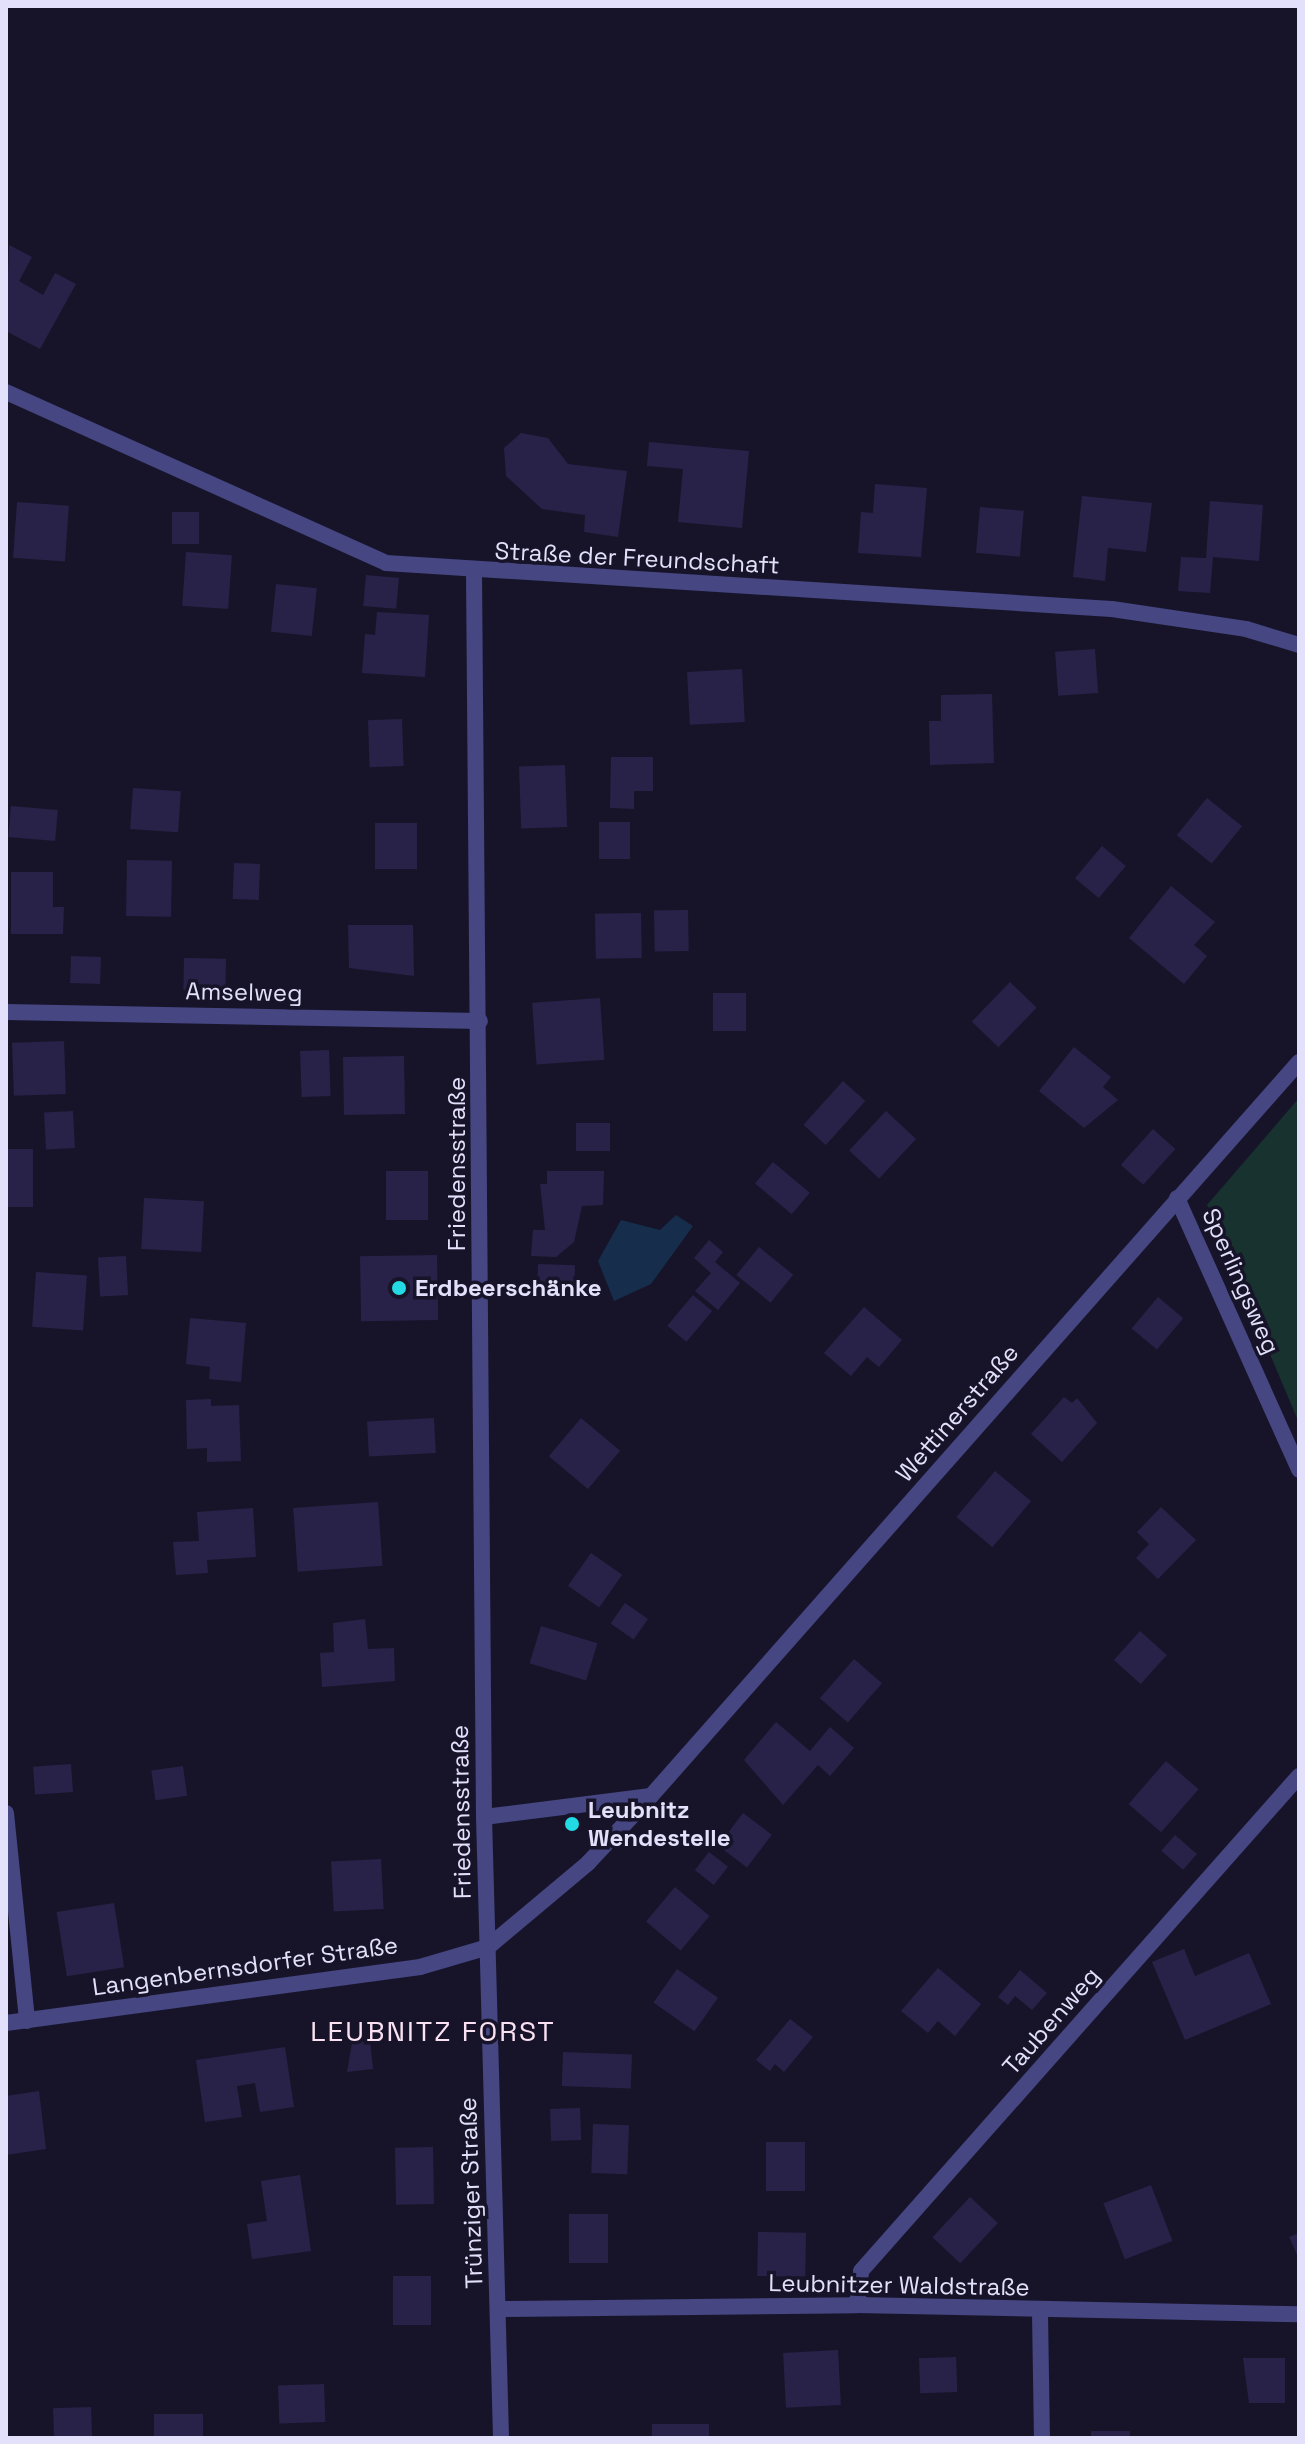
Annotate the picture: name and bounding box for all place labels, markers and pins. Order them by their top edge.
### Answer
place label: Erdbeerschänke [415,1274,602,1302]
marker: Erdbeerschänke [390,1279,408,1297]
place label: Leubnitz Wendestelle [588,1796,731,1852]
marker: Leubnitz Wendestelle [563,1815,581,1833]

